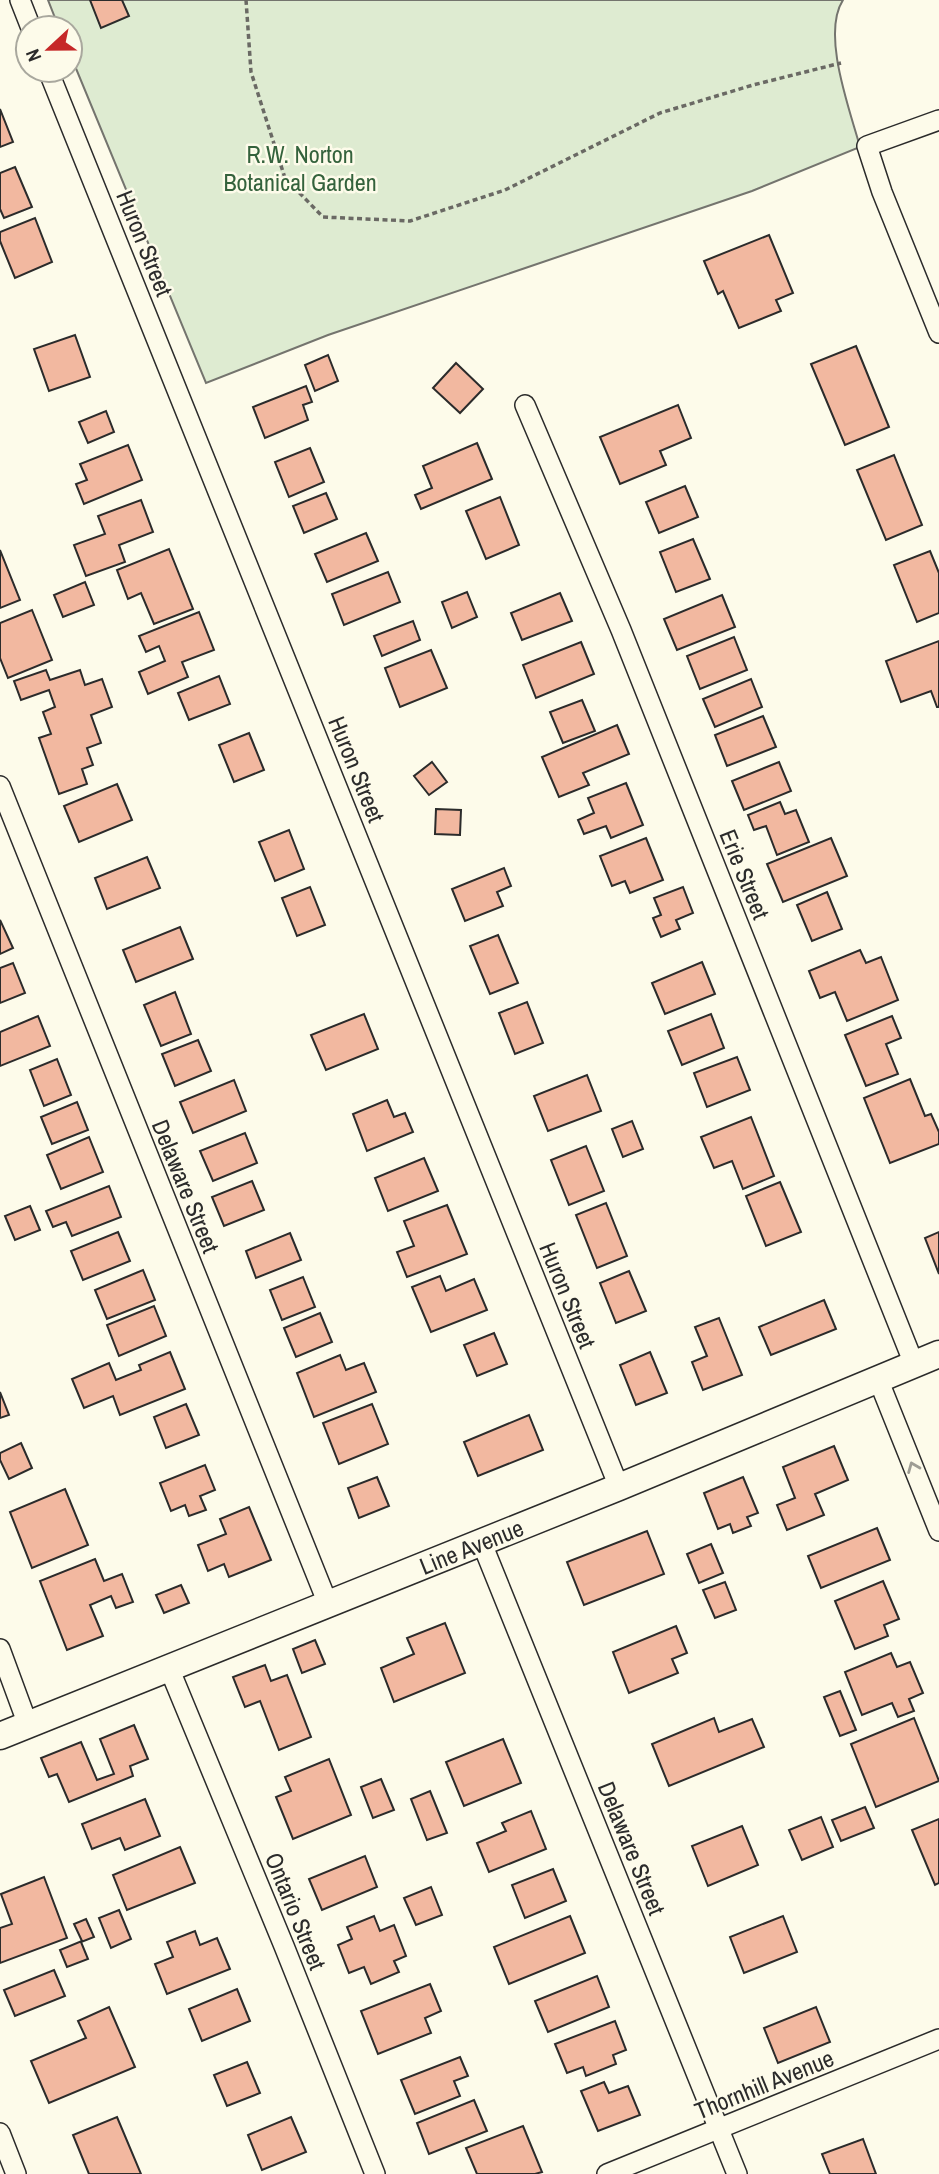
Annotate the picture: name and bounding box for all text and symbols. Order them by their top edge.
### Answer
north arrow [14,14,84,84]
text: N [19,45,47,65]
park label: R.W. Norton Botanical Garden [223,138,377,198]
street label: Huron Street [109,185,181,301]
street label: Huron Street [321,711,393,827]
street label: Erie Street [713,824,778,924]
street label: Delaware Street [145,1115,227,1258]
street label: Huron Street [532,1237,604,1353]
one-way arrow [908,1462,922,1474]
street label: Line Avenue [415,1511,528,1582]
street label: Delaware Street [591,1777,673,1920]
street label: Ontario Street [258,1848,334,1975]
street label: Thornhill Avenue [690,2042,838,2126]

